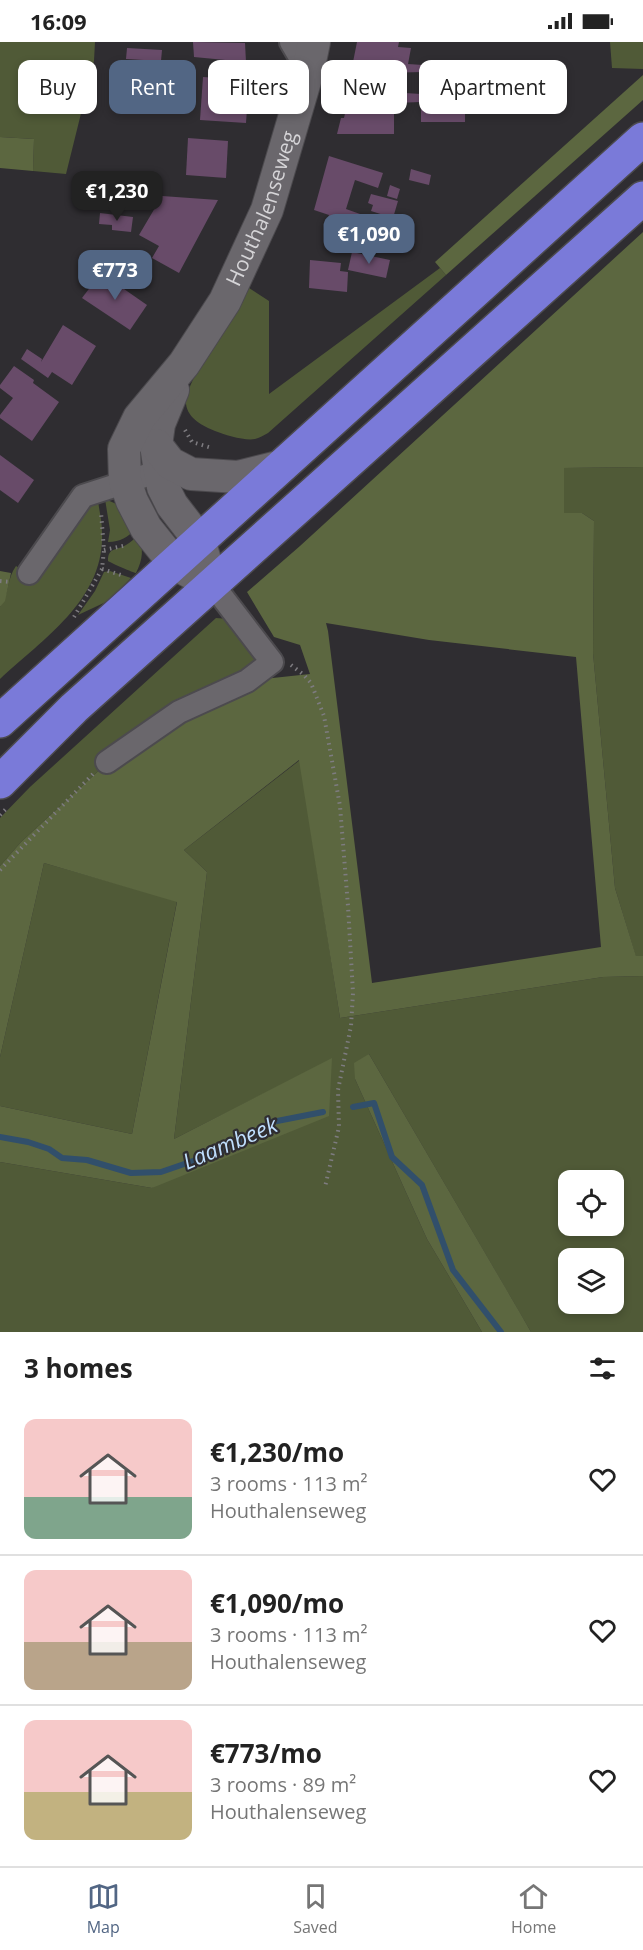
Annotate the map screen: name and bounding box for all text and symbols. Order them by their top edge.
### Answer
text: 16:09 [30,6,87,36]
chip: Buy [18,60,97,114]
chip: Rent [109,60,196,114]
chip: Filters [208,60,309,114]
chip: New [321,60,407,114]
chip: Apartment [419,60,567,114]
street label: Houthalenseweg [219,127,303,290]
pin: €1,230 [68,171,166,222]
text: €1,230 [86,177,148,204]
pin: €1,090 [320,214,418,265]
text: €1,090 [338,220,400,247]
pin: €773 [79,250,151,301]
text: €773 [92,256,138,283]
water label: Laambeek [178,1108,283,1175]
map controls [558,1170,624,1314]
button: locate [558,1170,624,1236]
button: layers [558,1248,624,1314]
text: 3 homes [24,1350,133,1386]
icon: filters [586,1352,619,1385]
text: €1,230/mo [210,1434,344,1470]
icon: home [72,1443,144,1515]
icon: heart [586,1463,619,1496]
text: 3 rooms · 113 m² [210,1470,368,1497]
text: Houthalenseweg [210,1497,366,1524]
text: €1,090/mo [210,1585,344,1621]
icon: home [72,1594,144,1666]
icon: heart [586,1614,619,1647]
text: 3 rooms · 113 m² [210,1621,368,1648]
text: Houthalenseweg [210,1648,366,1675]
text: €773/mo [210,1735,322,1771]
icon: home [72,1744,144,1816]
icon: heart [586,1764,619,1797]
text: 3 rooms · 89 m² [210,1771,356,1798]
text: Houthalenseweg [210,1798,366,1825]
tab: Map [87,1880,120,1938]
tab: Saved [293,1880,338,1938]
tab: Home [511,1880,556,1938]

